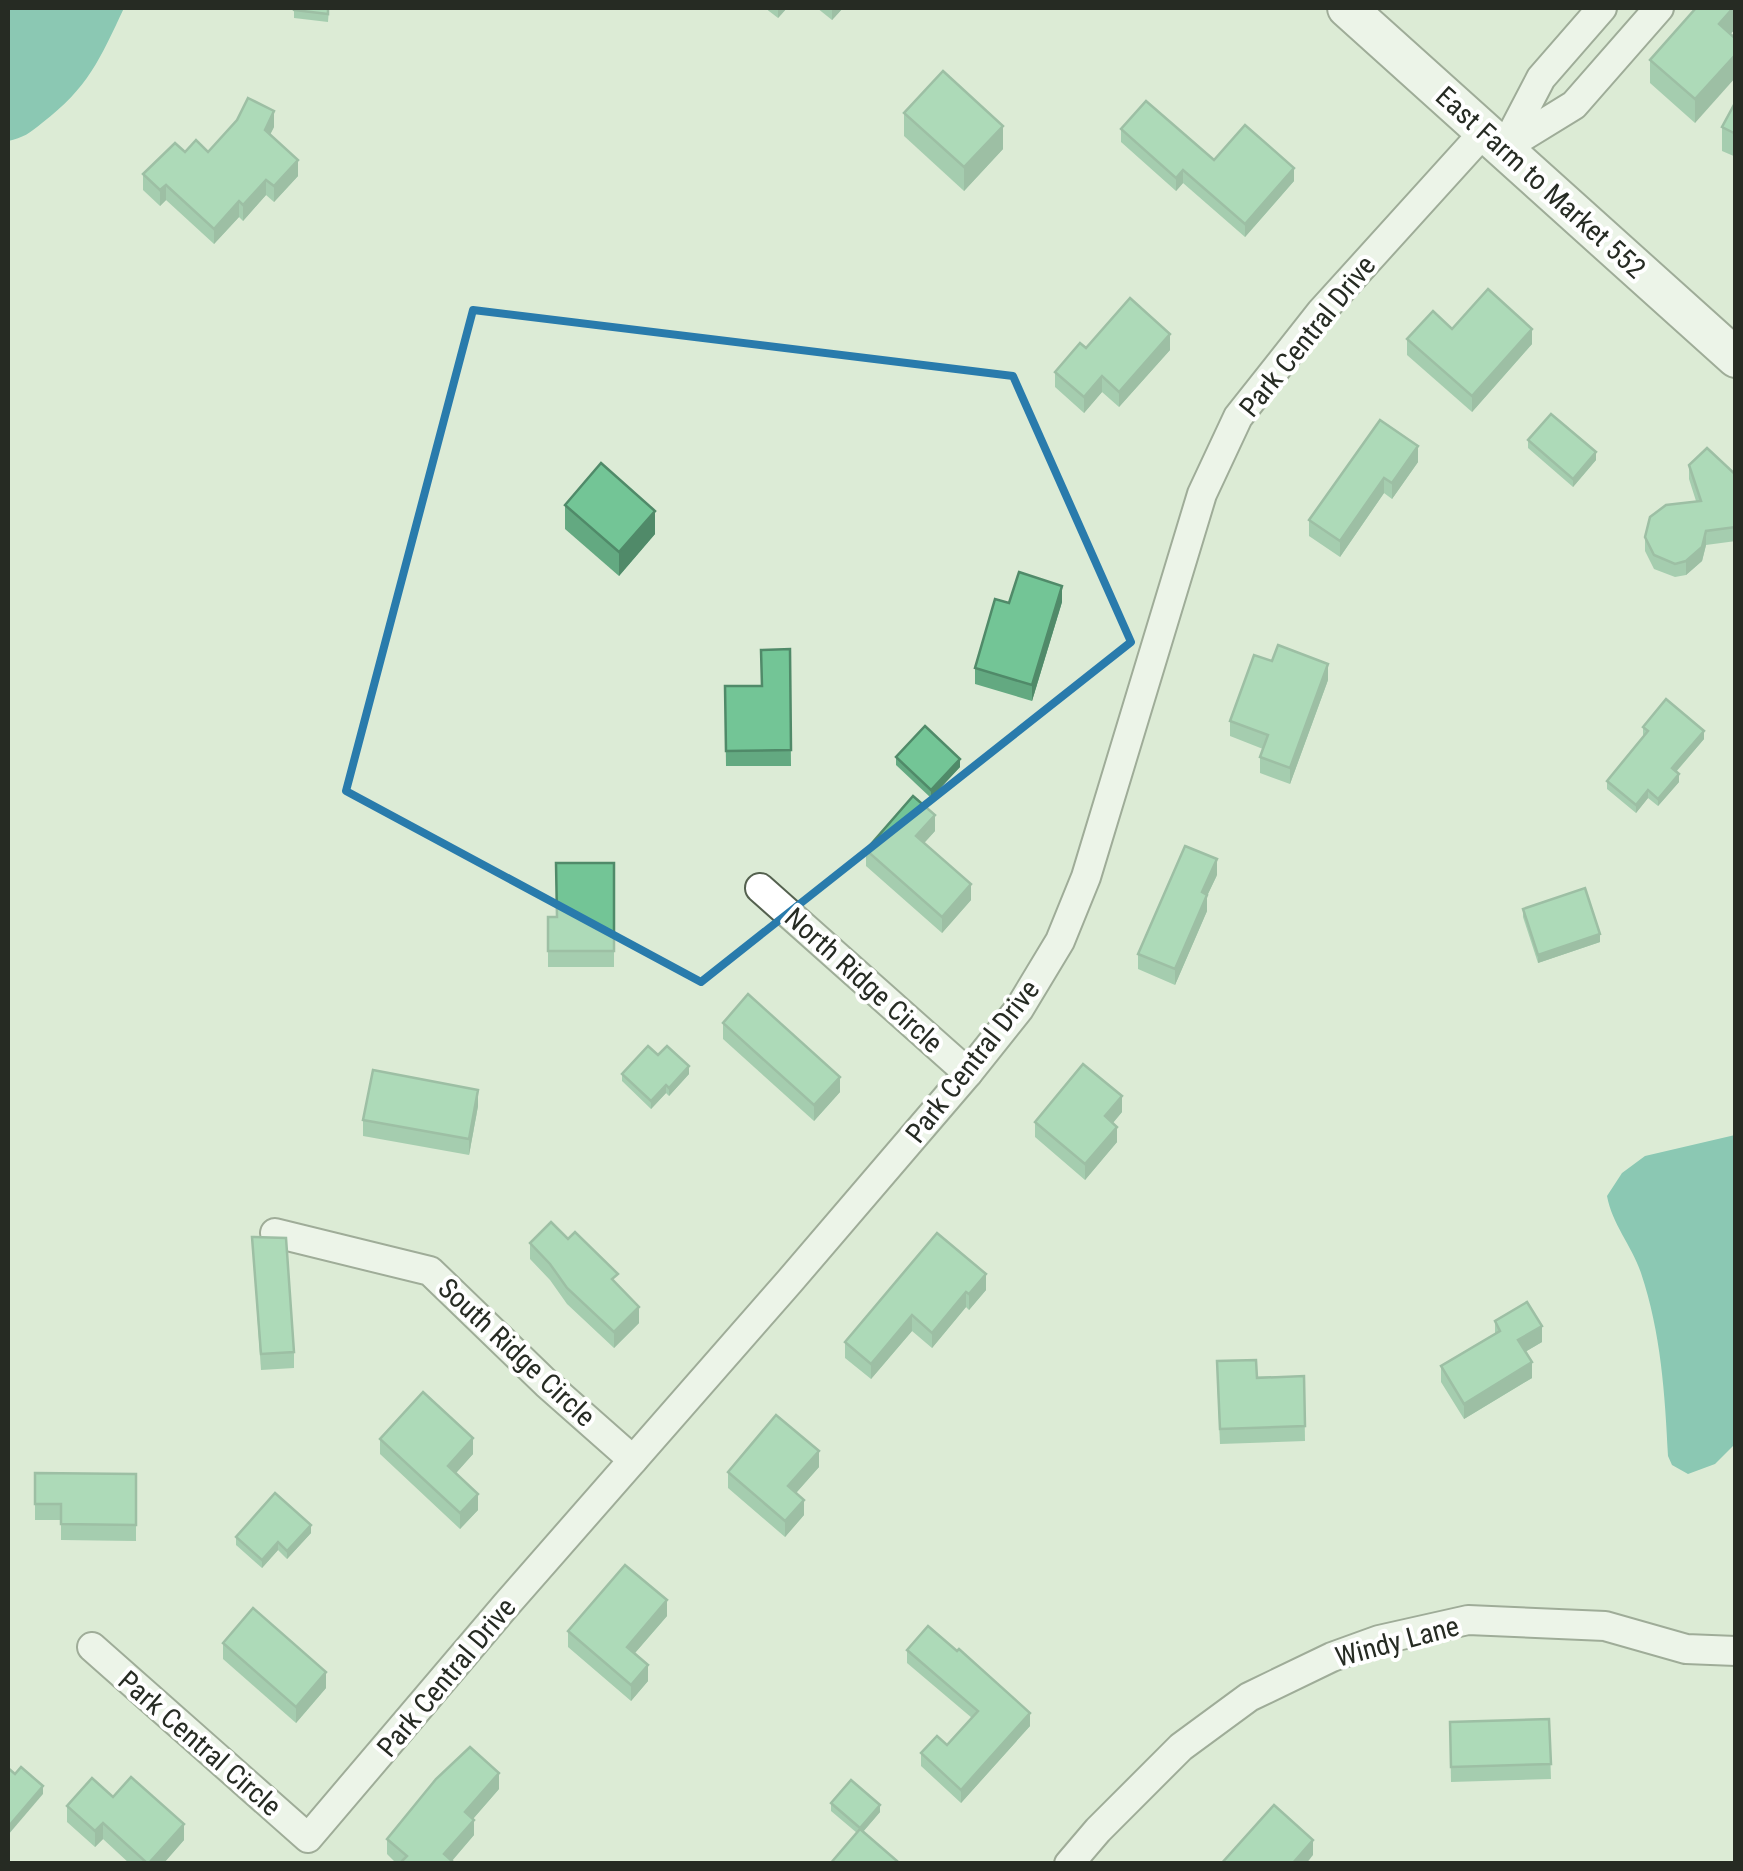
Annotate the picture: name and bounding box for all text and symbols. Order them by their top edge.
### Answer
street label: East Farm to Market 552 [1429,80,1652,285]
street label: Park Central Drive [1232,249,1382,423]
street label: North Ridge Circle [778,901,949,1060]
street label: Park Central Drive [899,973,1046,1149]
street label: South Ridge Circle [432,1271,602,1433]
street label: Park Central Drive [370,1591,522,1764]
street label: Windy Lane [1332,1609,1463,1674]
street label: Park Central Circle [112,1664,288,1823]

